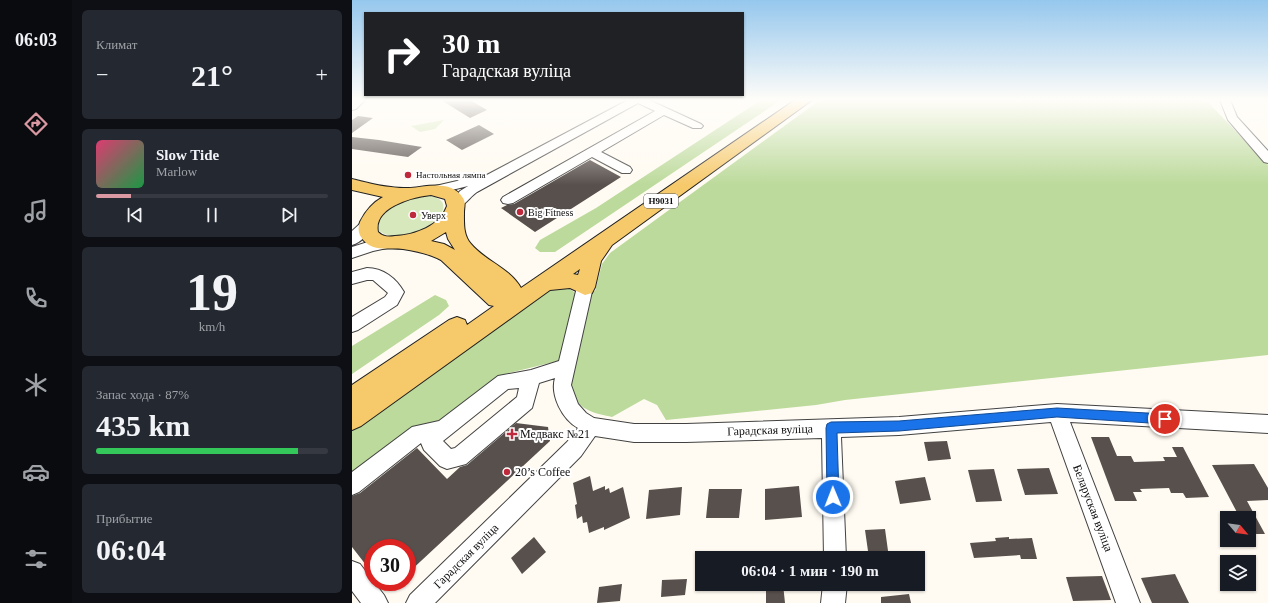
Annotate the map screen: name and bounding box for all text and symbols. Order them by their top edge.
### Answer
icon: right [376,28,428,80]
text: 30 m [442,28,500,59]
text: 06:03 [15,30,57,50]
text: Климат [96,37,137,52]
text: 21° [191,59,233,92]
text: Гарадская вуліца [442,61,571,81]
text: − [96,62,108,87]
text: + [316,62,328,87]
icon: directions [22,110,50,138]
text: Slow Tide [156,147,219,163]
text: Marlow [156,164,197,179]
marker: Настольная лямпа [403,170,413,180]
place label: Настольная лямпа [416,170,486,180]
road number: Н9031 [644,194,678,208]
icon: music [22,197,50,225]
icon: previous [124,204,146,226]
icon: pause [201,204,223,226]
icon: next [278,204,300,226]
marker: Big Fitness [515,207,525,217]
place label: Big Fitness [528,207,573,218]
marker: Уверх [408,210,418,220]
place label: Уверх [421,210,446,221]
text: 19 [186,264,238,321]
icon: phone [22,284,50,312]
text: km/h [199,319,225,334]
icon: climate [22,371,50,399]
text: Запас хода · 87% [96,387,189,402]
pin [1148,402,1182,436]
icon: arrive [1154,408,1176,430]
text: 435 km [96,409,190,442]
street label: Гарадская вуліца [727,421,814,438]
place label: Медвакс №21 [520,427,590,441]
marker: Медвакс №21 [507,429,517,439]
icon: car [22,458,50,486]
street label: Беларуская вуліца [1070,463,1116,554]
place label: 20’s Coffee [515,465,570,479]
marker: 20’s Coffee [502,467,512,477]
position arrow [812,476,854,518]
text: Прибытие [96,511,153,526]
north arrow [1220,511,1256,547]
map controls [1220,511,1256,591]
street label: Гарадская вуліца [431,520,502,591]
text: 06:04 [96,533,166,566]
speed limit sign: 30 [364,539,416,591]
icon: filters [22,545,50,573]
button: layers [1220,555,1256,591]
text: 06:04 · 1 мин · 190 m [741,563,879,579]

